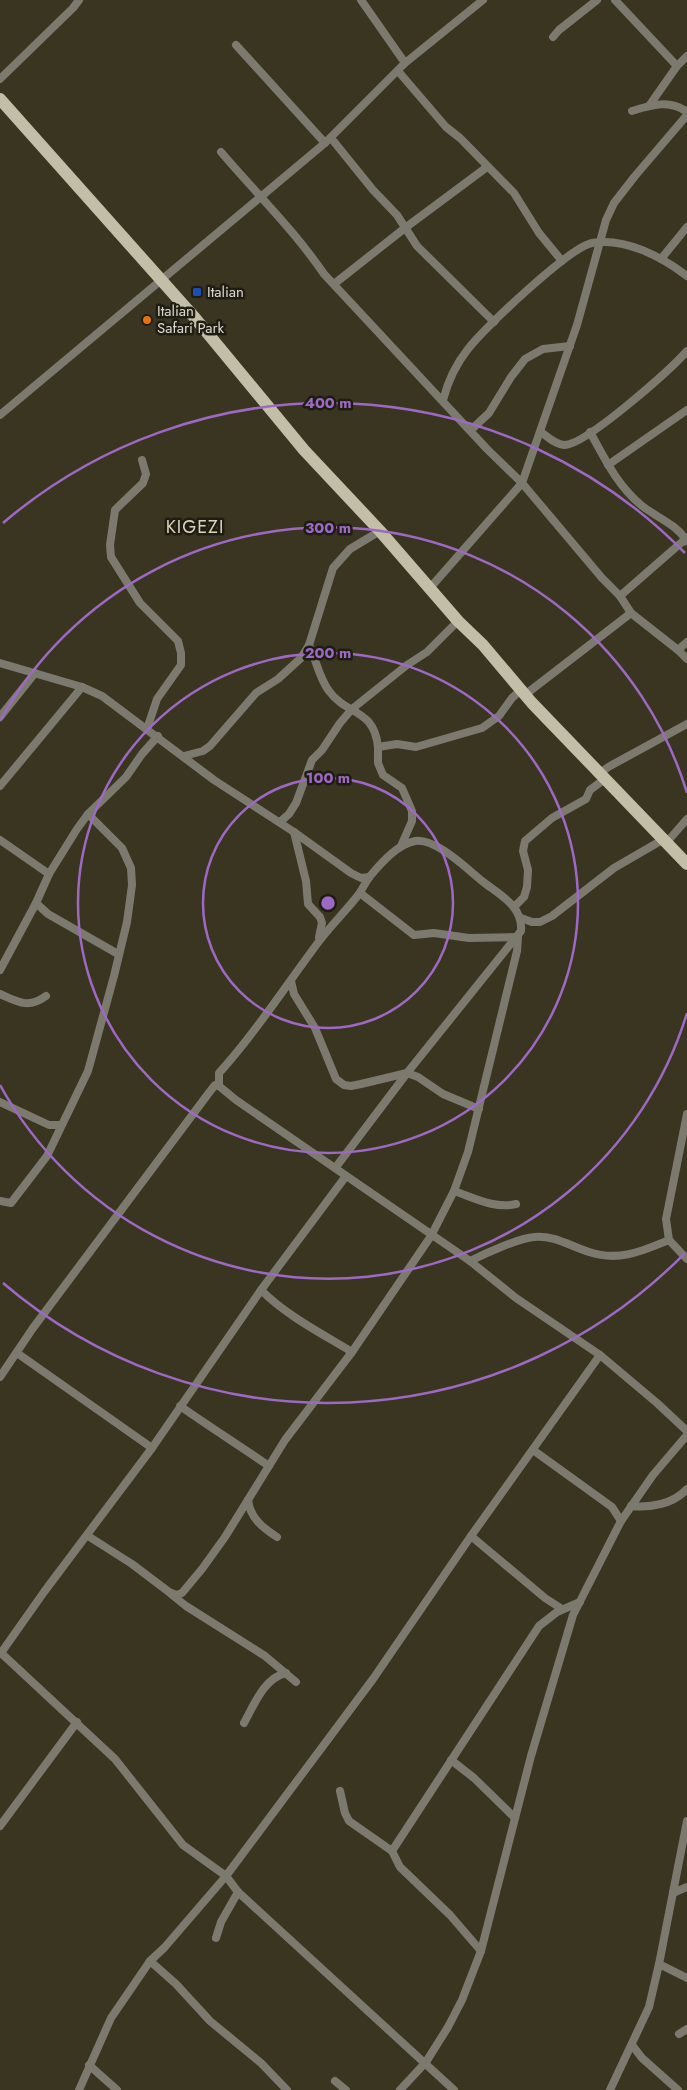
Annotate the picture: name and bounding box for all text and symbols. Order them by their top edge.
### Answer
place label: Italian [207,281,244,303]
marker: Italian [191,286,203,298]
place label: Italian Safari Park [157,300,225,339]
marker: Italian Safari Park [141,314,153,326]
text: 400 m [304,392,352,414]
district label: KIGEZI [166,514,224,540]
text: 300 m [305,517,351,539]
text: 200 m [305,642,351,664]
text: 100 m [306,767,350,789]
centre of rings [319,894,337,912]

